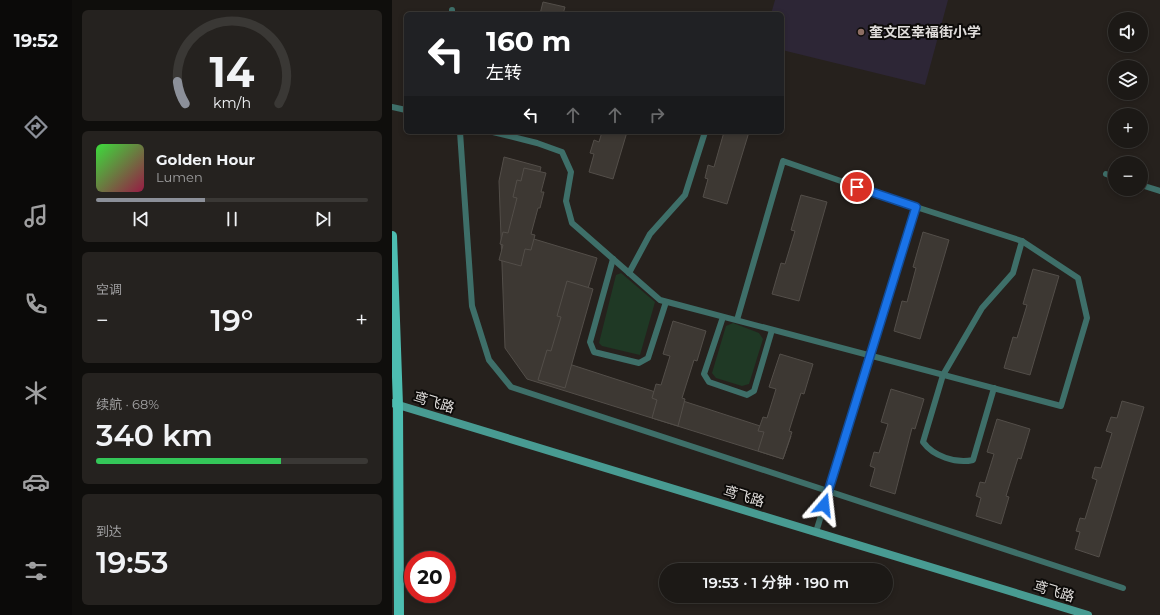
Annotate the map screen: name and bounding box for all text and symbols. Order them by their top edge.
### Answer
map controls [1108,12,1148,196]
button: sound [1108,12,1148,52]
place label: 奎文区幸福街小学 [869,23,981,41]
text: 160 m [486,24,571,58]
marker: 奎文区幸福街小学 [856,27,866,37]
icon: left [420,28,472,80]
text: 19:52 [14,30,58,52]
text: 14 [210,46,255,96]
button: layers [1108,60,1148,100]
text: 左转 [486,62,522,84]
text: km/h [213,93,251,111]
icon: left [520,104,542,126]
icon: ahead [562,104,584,126]
icon: ahead [604,104,626,126]
icon: right [646,104,668,126]
button: + [1108,108,1148,148]
icon: directions [22,113,50,141]
text: Golden Hour [156,150,255,169]
button: − [1108,156,1148,196]
text: Lumen [156,169,203,185]
pin [840,170,874,204]
icon: arrive [846,176,868,198]
icon: music [22,202,50,230]
icon: previous [130,208,152,230]
icon: pause [221,208,243,230]
icon: next [312,208,334,230]
text: 空调 [96,281,122,297]
icon: phone [22,290,50,318]
text: 19° [211,302,253,339]
text: − [96,307,109,334]
text: + [355,307,368,334]
icon: climate [22,379,50,407]
street label: 鸢飞路 [411,387,457,417]
text: 续航 · 68% [96,396,159,412]
text: 340 km [96,417,213,454]
icon: car [22,468,50,496]
street label: 鸢飞路 [721,481,767,511]
position arrow [803,484,845,526]
text: 到达 [96,523,122,539]
text: 19:53 [96,544,168,581]
speed limit sign: 20 [404,551,456,603]
icon: filters [22,557,50,585]
text: 19:53 · 1 分钟 · 190 m [703,573,849,592]
street label: 鸢飞路 [1031,576,1077,606]

